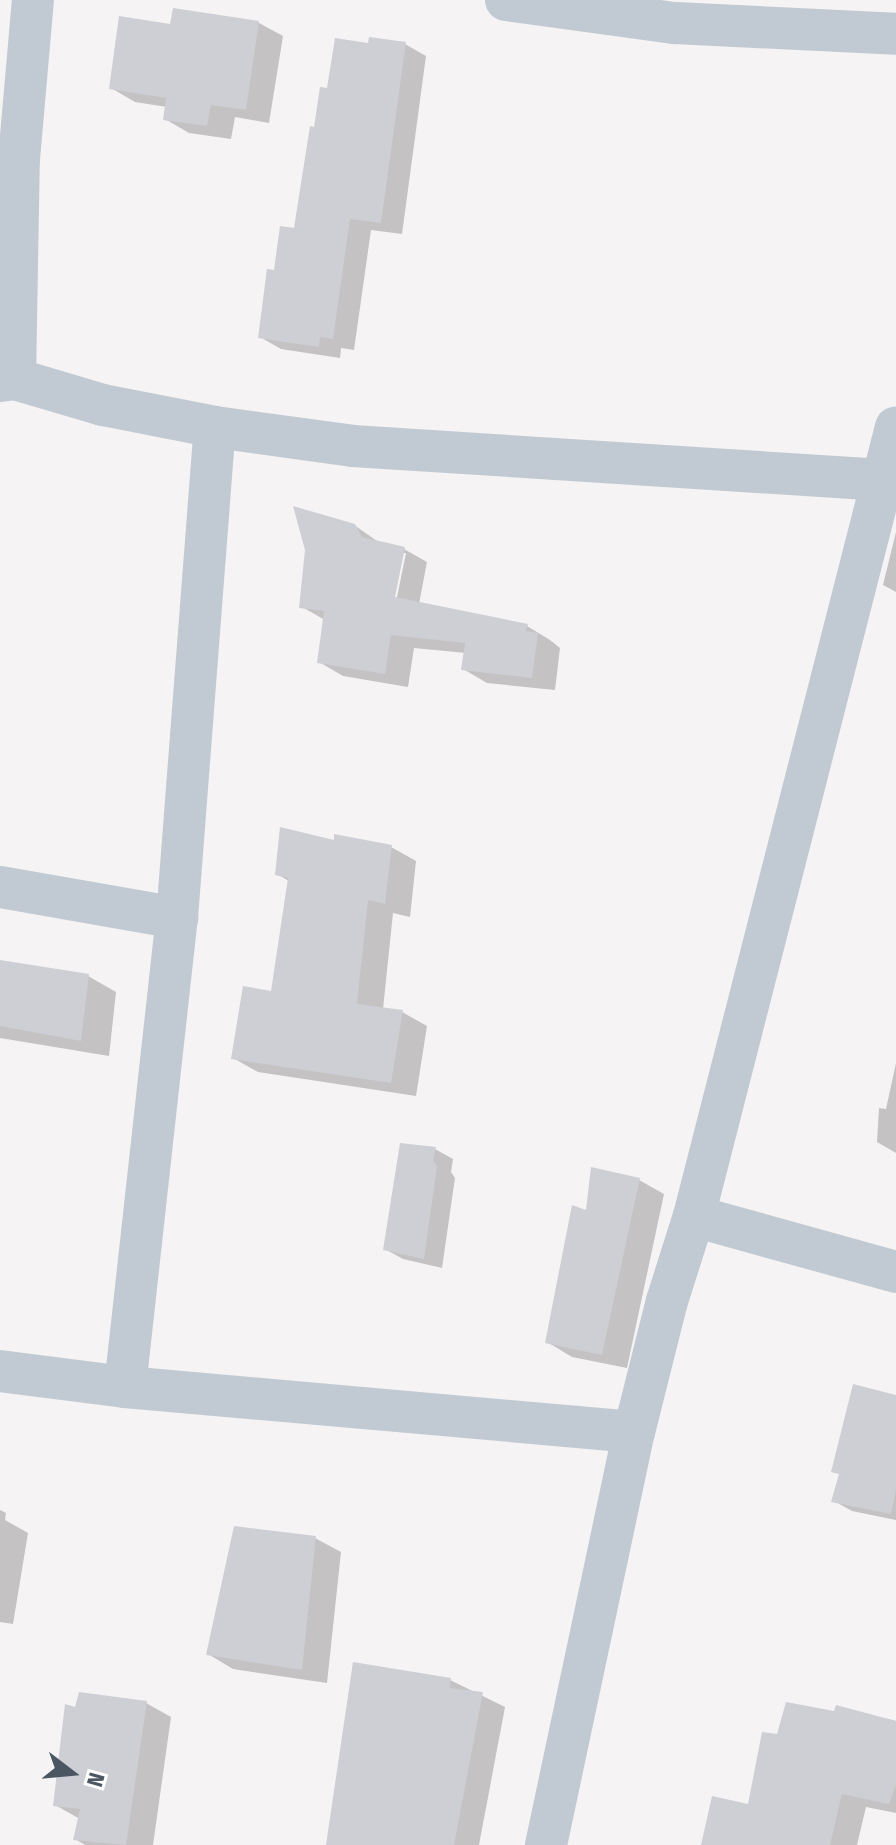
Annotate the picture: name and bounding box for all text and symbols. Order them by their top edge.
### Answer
north arrow [32,1733,112,1813]
text: N [81,1770,110,1790]

